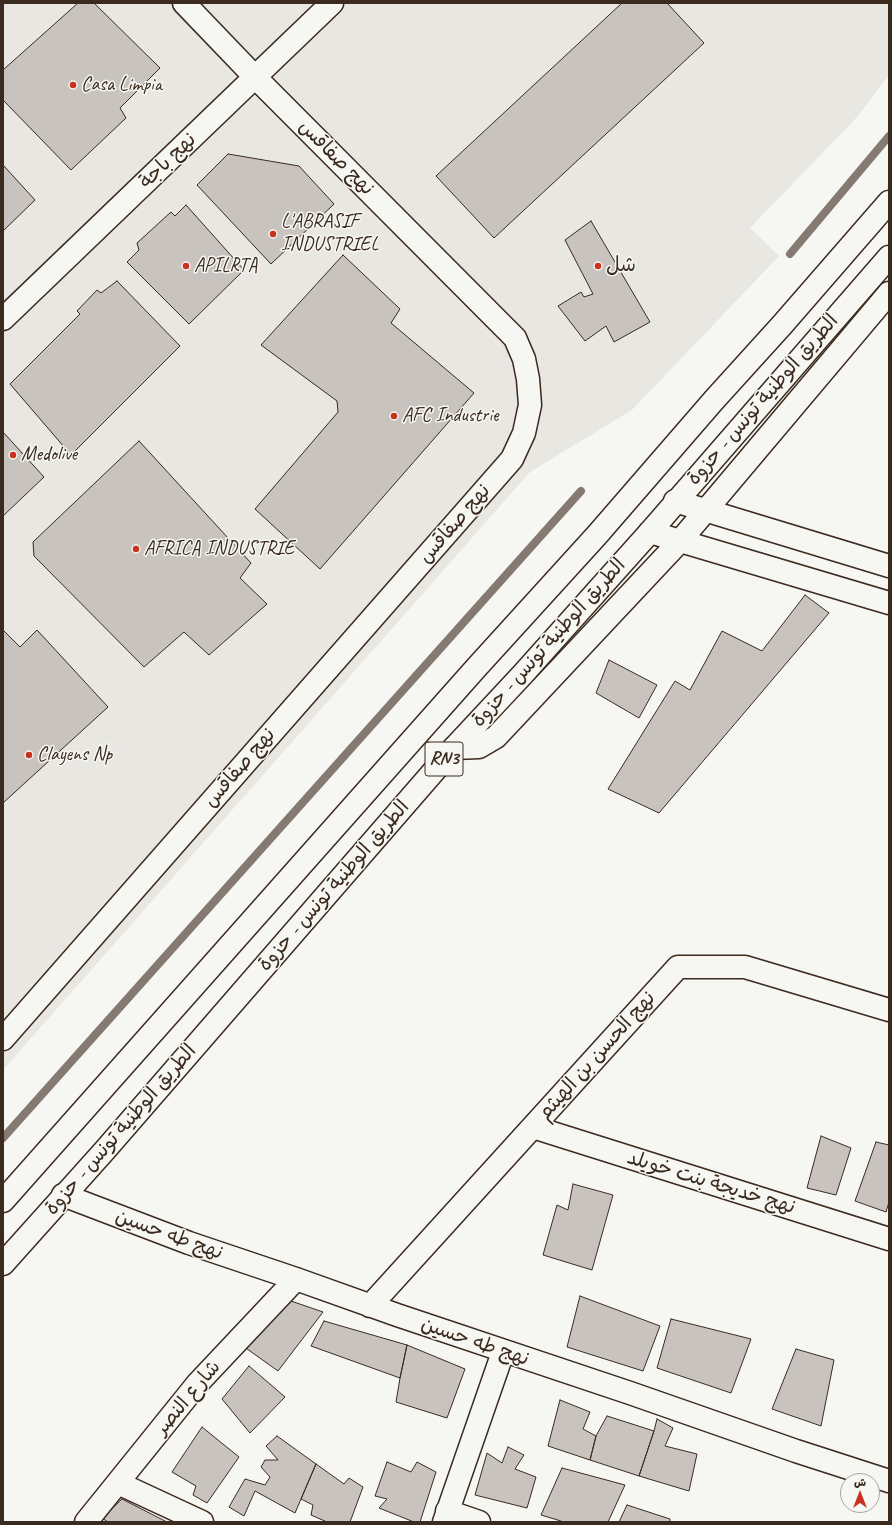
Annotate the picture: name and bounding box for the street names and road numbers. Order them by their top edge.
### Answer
street label: نهج صفاقس [293,115,379,201]
street label: نهج باجة [134,128,202,194]
street label: الطريق الوطنية تونس - حزوة [682,310,844,490]
street label: نهج صفاقس [414,479,496,569]
street label: الطريق الوطنية تونس - حزوة [467,554,631,732]
street label: نهج صفاقس [199,723,281,813]
road number: RN3 [425,742,463,776]
street label: الطريق الوطنية تونس - حزوة [253,796,415,976]
street label: نهج الحسن بن الهيثم [533,987,661,1125]
street label: الطريق الوطنية تونس - حزوة [40,1040,202,1220]
street label: نهج خديجة بنت خويلد [624,1146,798,1220]
street label: نهج طه حسين [112,1204,226,1266]
street label: نهج طه حسين [418,1312,532,1372]
street label: شارع النصر [150,1356,226,1440]

